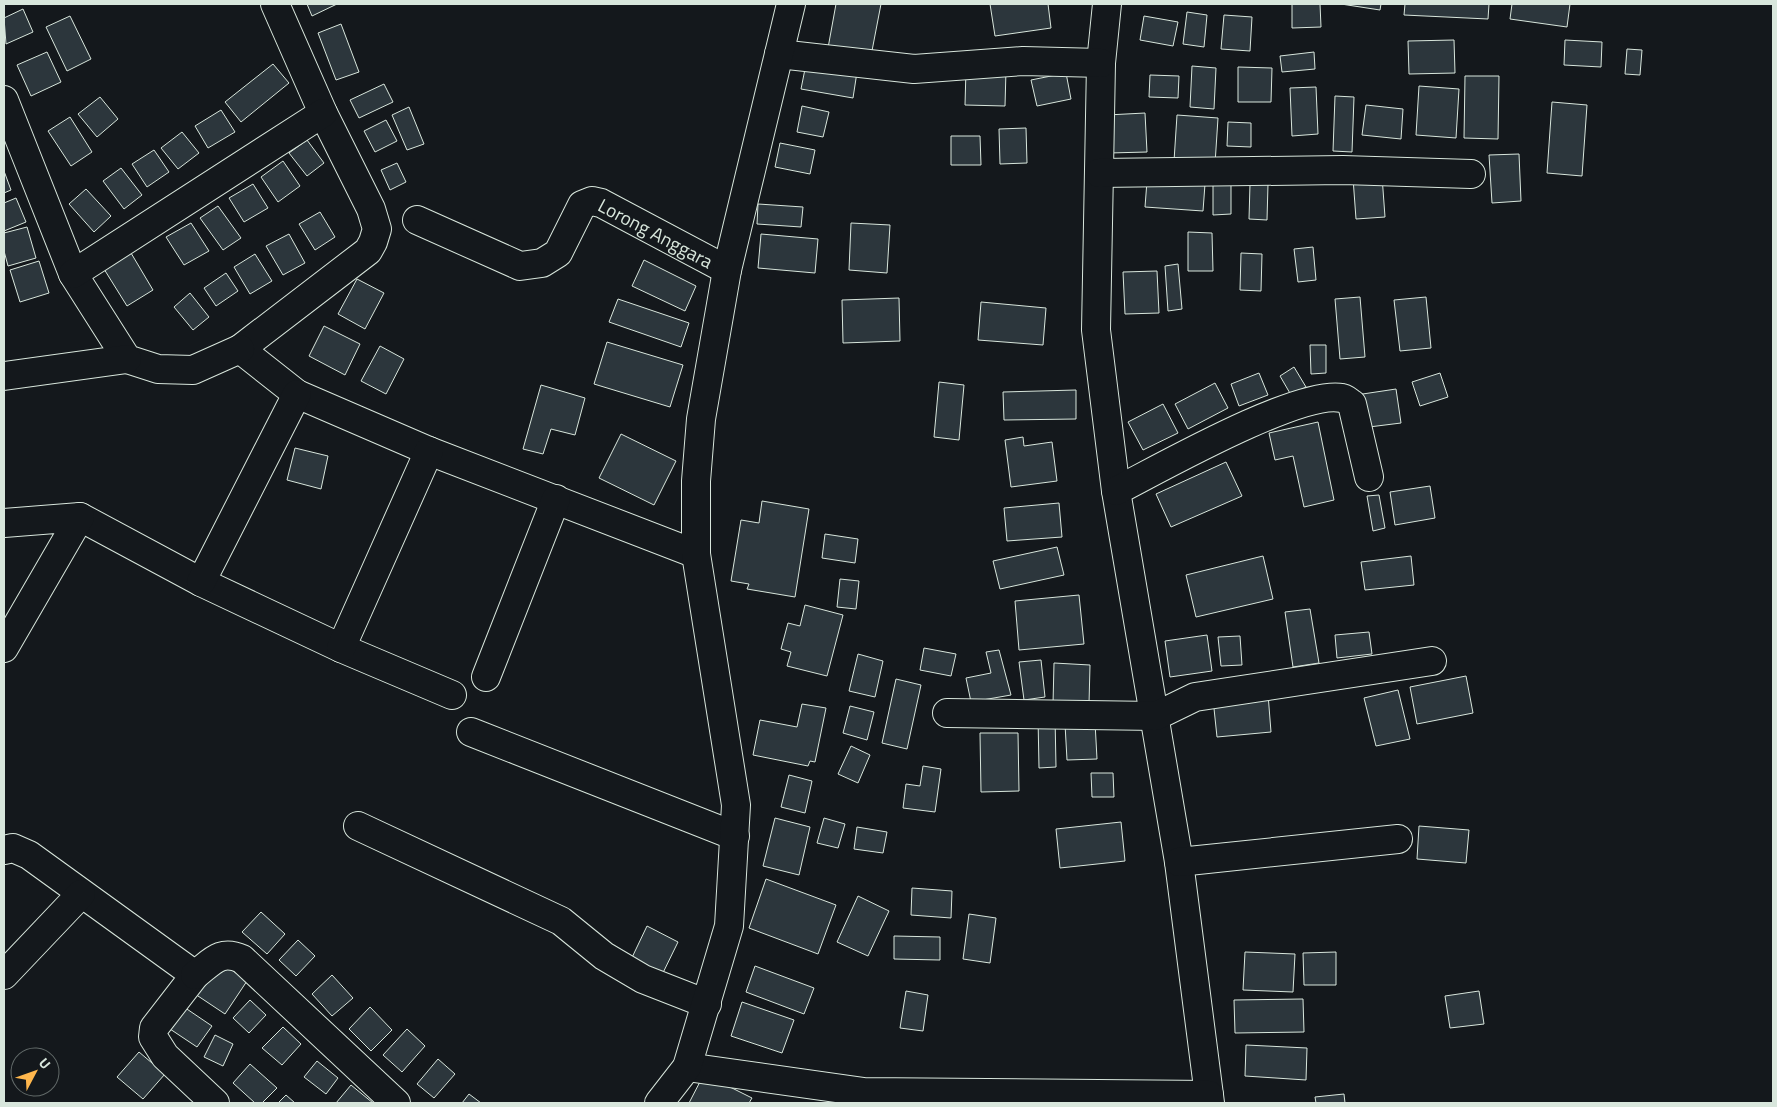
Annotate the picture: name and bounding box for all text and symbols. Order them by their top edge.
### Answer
street label: Lorong Anggara [594,190,719,275]
north arrow [10,1047,60,1097]
text: U [34,1053,56,1073]

